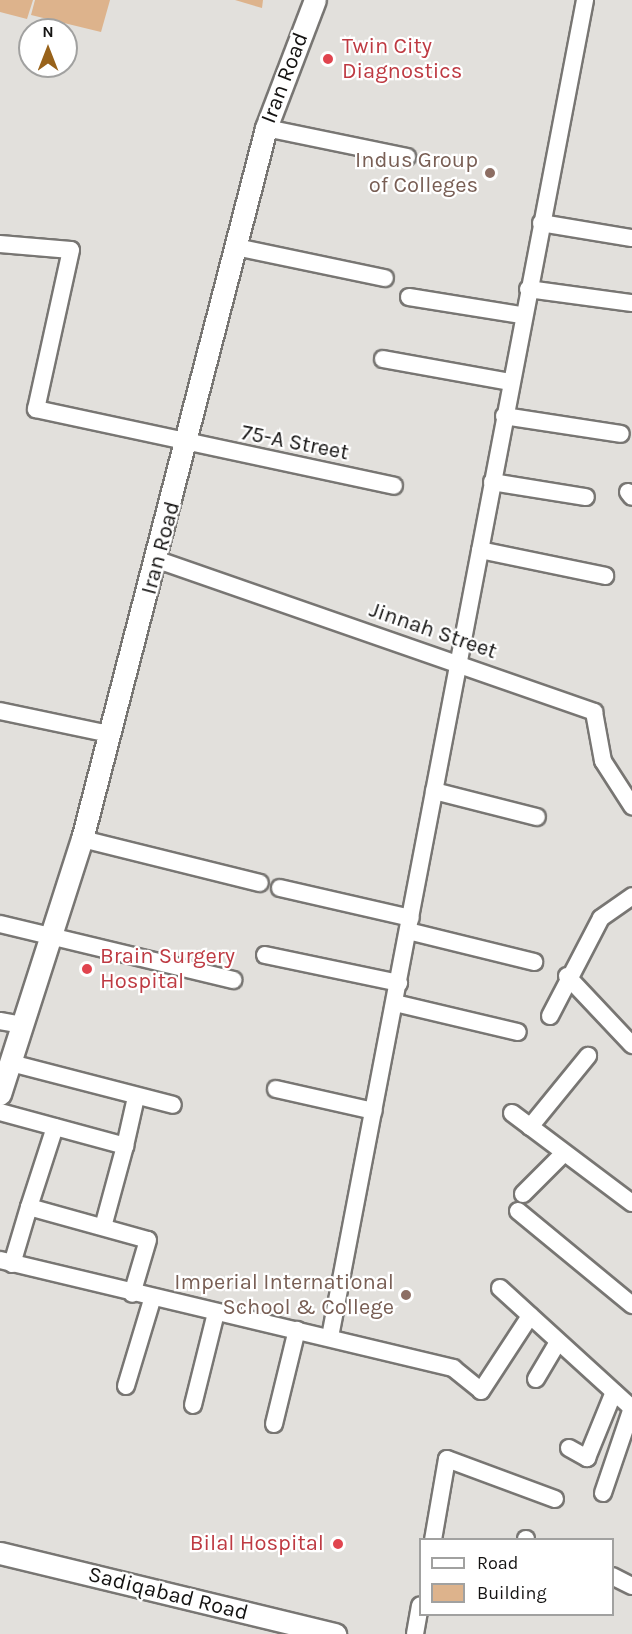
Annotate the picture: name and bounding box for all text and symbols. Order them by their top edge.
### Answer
north arrow [18,18,78,78]
text: N [42,22,54,41]
street label: Iran Road [256,29,314,127]
place label: Twin City Diagnostics [342,33,462,84]
marker: Twin City Diagnostics [319,50,337,68]
place label: Indus Group of Colleges [355,147,478,198]
marker: Indus Group of Colleges [483,166,497,180]
street label: 75-A Street [239,420,351,466]
street label: Iran Road [136,499,186,597]
street label: Jinnah Street [366,597,500,665]
place label: Brain Surgery Hospital [100,943,235,994]
marker: Brain Surgery Hospital [78,960,96,978]
place label: Imperial International School & College [174,1269,394,1320]
marker: Imperial International School & College [399,1288,413,1302]
place label: Bilal Hospital [190,1531,324,1557]
marker: Bilal Hospital [329,1535,347,1553]
legend [419,1538,614,1616]
text: Road [477,1552,518,1574]
street label: Sadiqabad Road [85,1561,251,1627]
text: Building [477,1582,547,1604]

